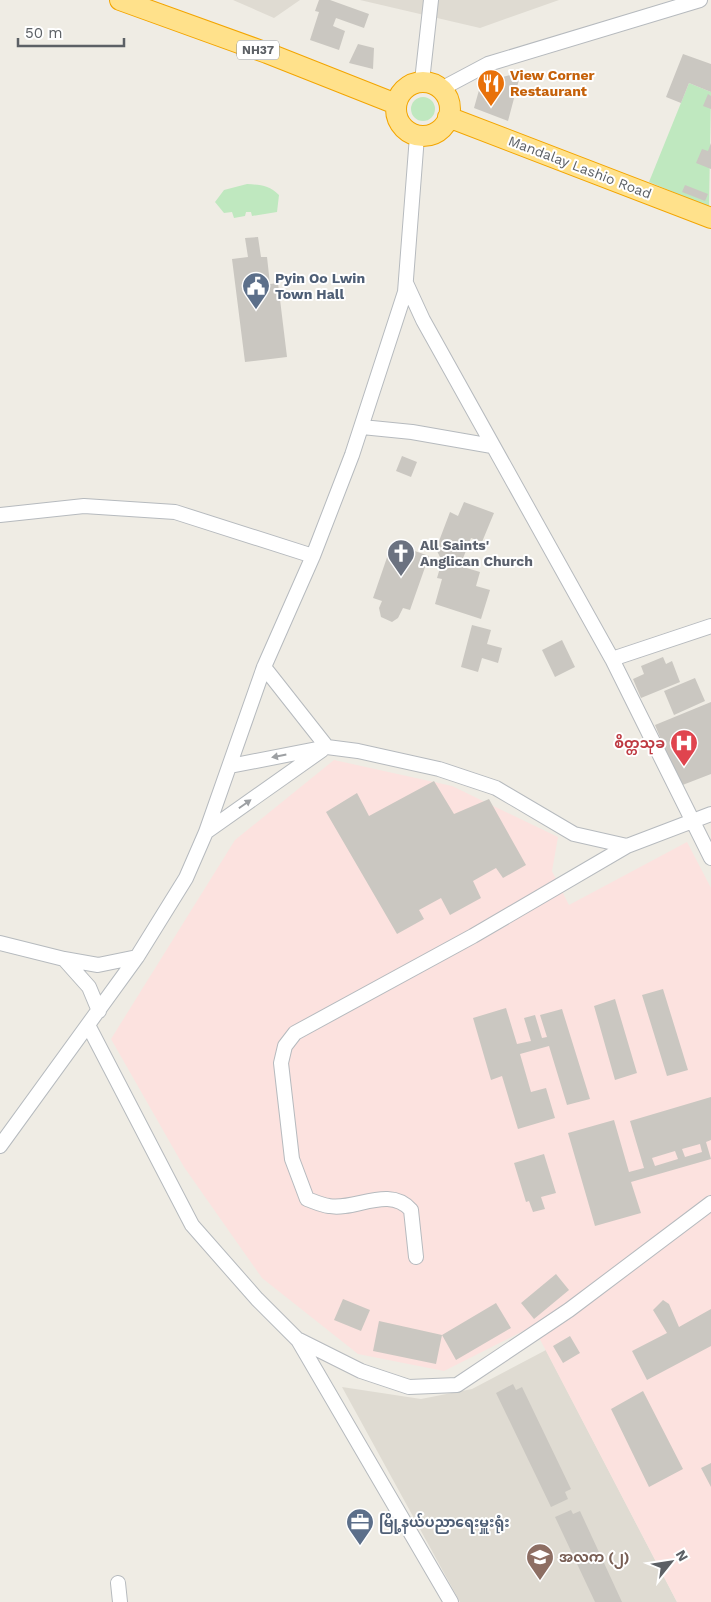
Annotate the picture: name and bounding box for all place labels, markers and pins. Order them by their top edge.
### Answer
place label: View Corner Restaurant [510,67,595,99]
restaurant icon: View Corner Restaurant [476,68,506,107]
place label: Pyin Oo Lwin Town Hall [275,270,365,302]
public building icon: Pyin Oo Lwin Town Hall [241,271,271,310]
place label: All Saints' Anglican Church [420,537,533,569]
church icon: All Saints' Anglican Church [386,538,416,577]
hospital icon: စိတ္တသုခ [669,728,699,767]
place label: စိတ္တသုခ [614,733,665,755]
office icon: မြို့နယ်ပညာရေးမှူးရုံး [345,1507,375,1546]
place label: မြို့နယ်ပညာရေးမှူးရုံး [379,1512,510,1534]
school or university icon: အလက (၂) [525,1542,555,1581]
place label: အလက (၂) [559,1549,629,1569]

